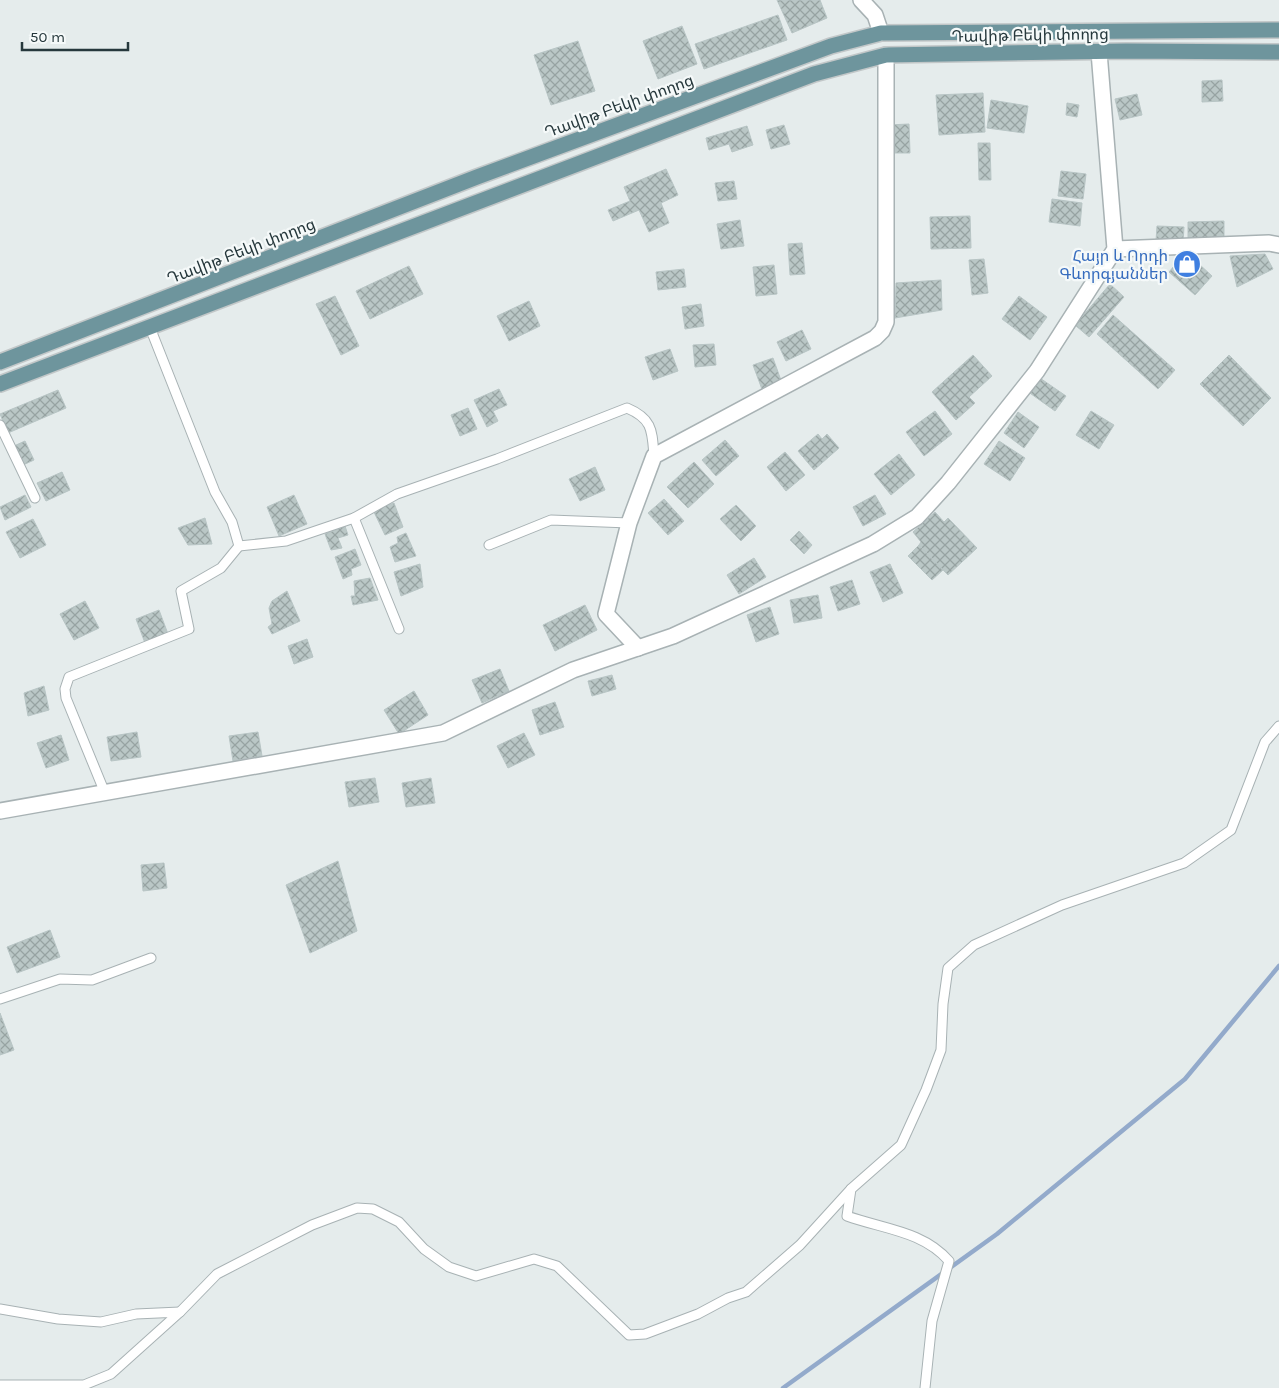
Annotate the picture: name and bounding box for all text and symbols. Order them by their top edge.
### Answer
scale bar [22,20,129,52]
street label: Դավիթ Բեկի փողոց [951,24,1109,46]
text: 50 m [30,28,65,46]
street label: Դավիթ Բեկի փողոց [542,70,696,142]
street label: Դավիթ Բեկի փողոց [164,214,318,288]
place label: Հայր և Որդի Գևորգյաններ [1059,246,1168,283]
shop icon: Հայր և Որդի Գևորգյաններ [1172,249,1202,279]

